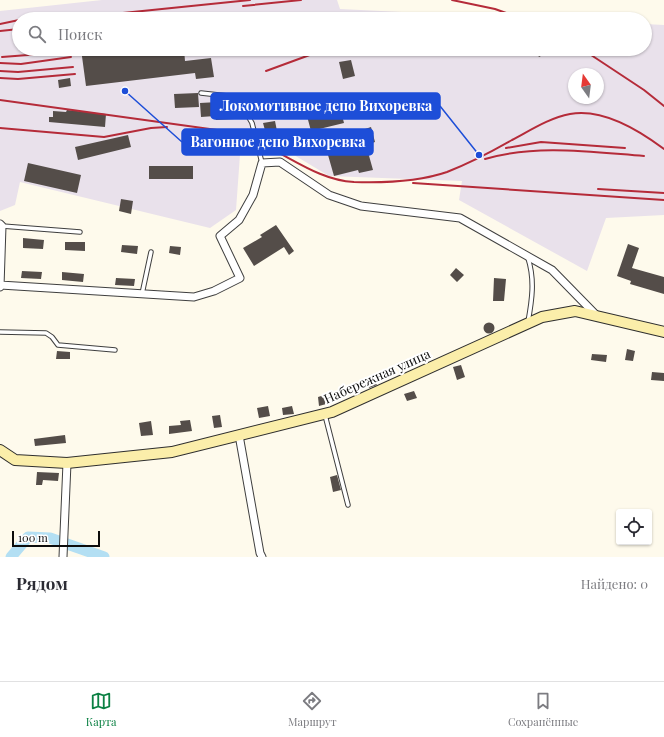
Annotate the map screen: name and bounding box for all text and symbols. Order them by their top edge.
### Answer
search box [12,12,652,56]
icon: search [26,23,48,45]
text: Поиск [58,24,103,44]
north arrow [568,68,604,104]
callout: Локомотивное депо Вихоревка [211,93,440,119]
text: Локомотивное депо Вихоревка [219,96,433,115]
callout: Вагонное депо Вихоревка [182,129,373,155]
text: Вагонное депо Вихоревка [191,132,366,151]
street label: Набережная улица [321,344,433,407]
map controls [616,509,652,545]
button: locate [616,509,652,545]
scale bar [12,529,100,548]
text: 100 m [18,530,48,545]
text: Рядом [16,572,68,594]
text: Найдено: 0 [581,575,648,592]
tab: Карта [86,690,117,729]
tab: Маршрут [288,690,337,729]
tab: Сохранённые [508,690,578,729]

